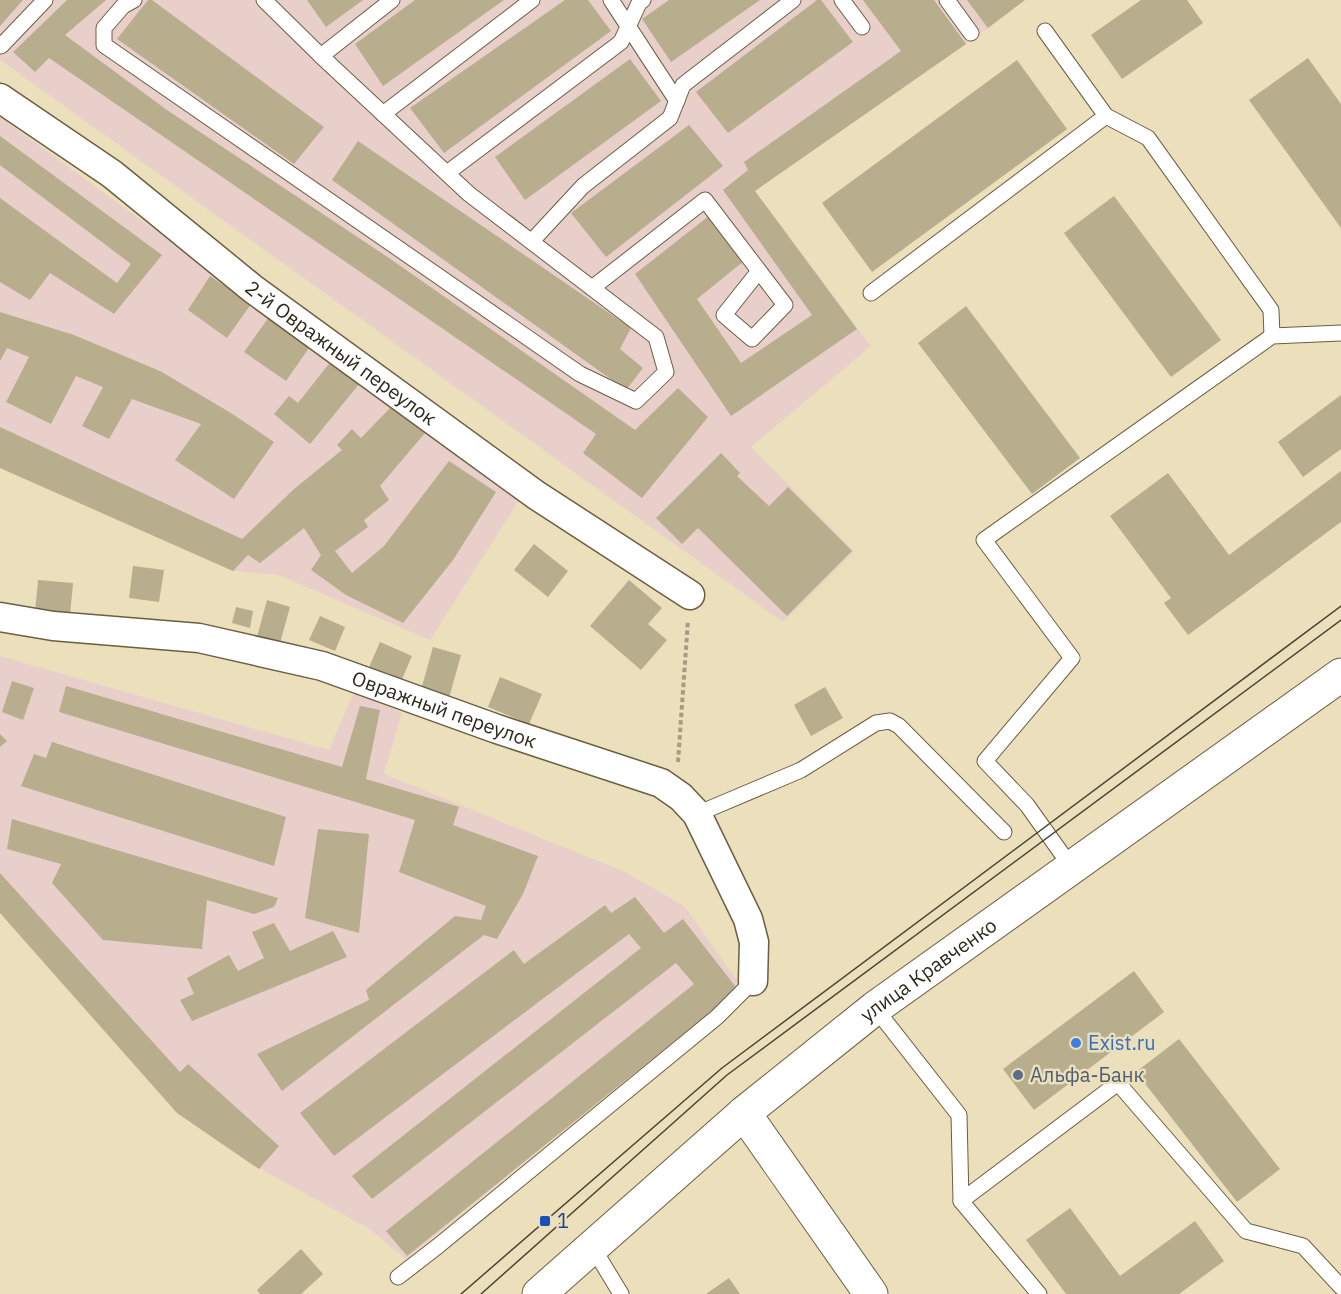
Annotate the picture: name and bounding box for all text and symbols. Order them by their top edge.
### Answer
street label: 2-й Овражный переулок [240,274,442,431]
street label: Овражный переулок [348,664,540,754]
street label: улица Кравченко [854,911,1002,1028]
place label: Exist.ru [1088,1029,1156,1056]
marker: Exist.ru [1069,1036,1083,1050]
place label: Альфа-Банк [1030,1061,1145,1088]
marker: Альфа-Банк [1011,1068,1025,1082]
place label: 1 [557,1207,569,1234]
marker: 1 [538,1214,552,1228]

